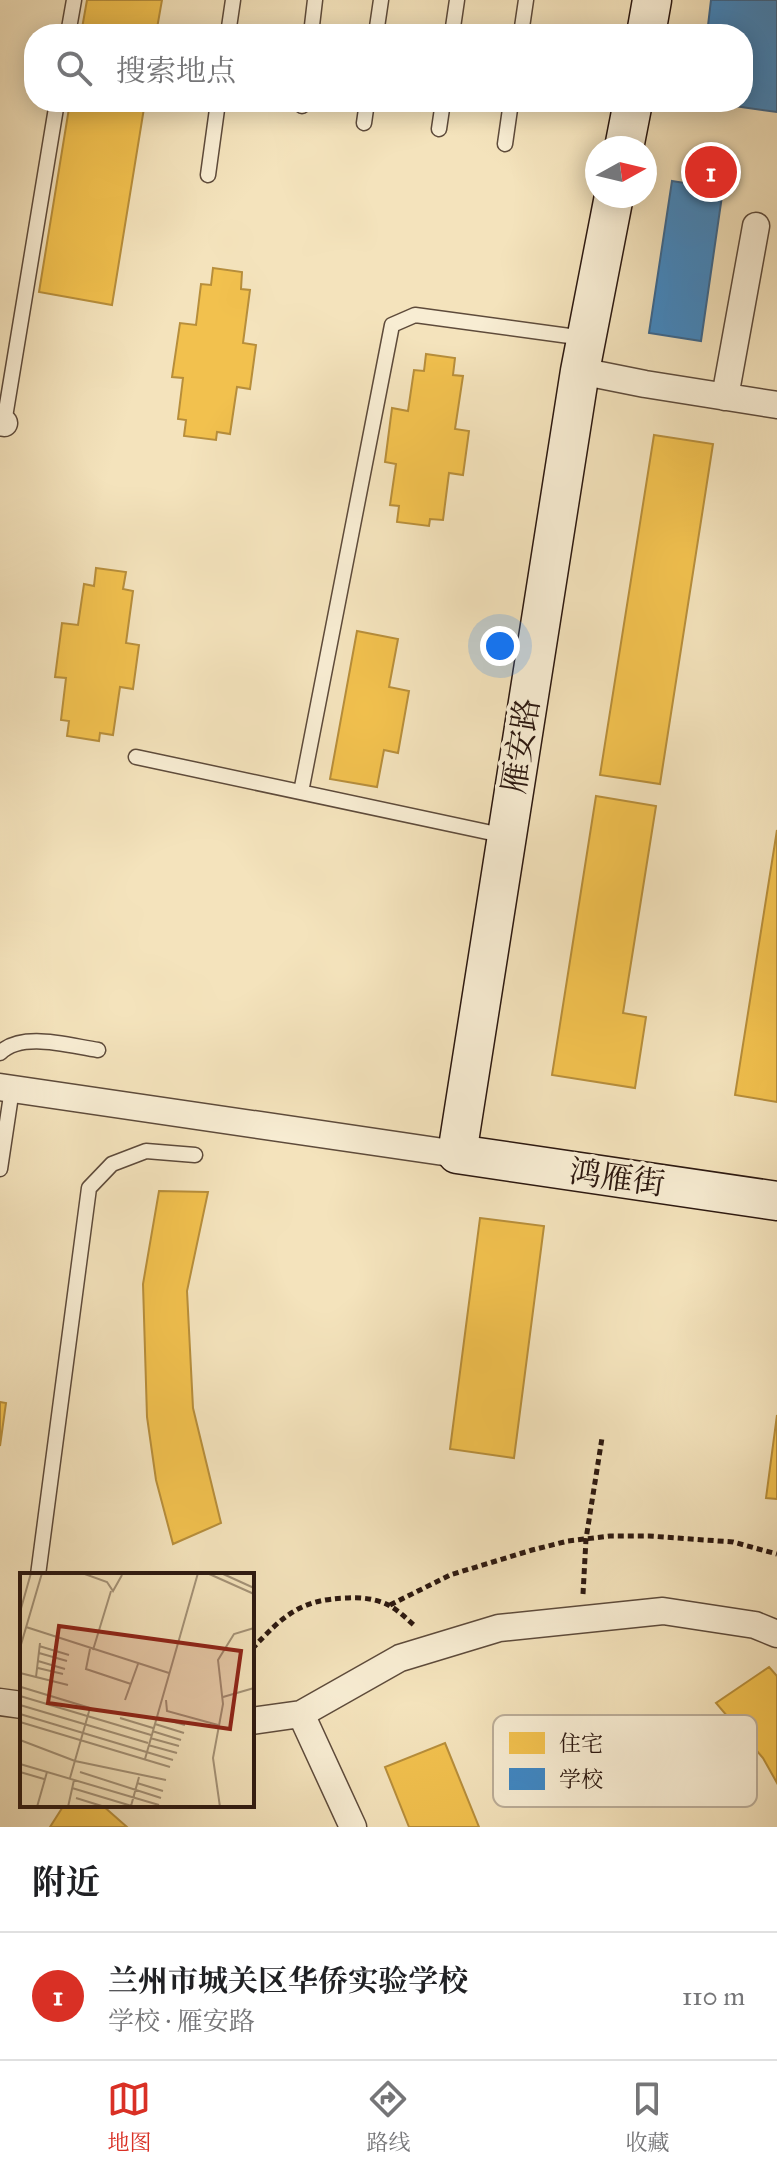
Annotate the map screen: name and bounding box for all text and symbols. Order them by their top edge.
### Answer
search box [24,24,753,112]
icon: search [52,46,96,90]
text: 搜索地点 [116,53,236,89]
north arrow [585,136,657,208]
pin: 1 [685,142,737,202]
your location [480,626,520,666]
street label: 雁安路 [494,696,548,796]
street label: 鸿雁街 [567,1152,667,1204]
inset map [20,1573,254,1807]
legend [493,1715,757,1807]
text: 住宅 [559,1730,603,1757]
text: 学校 [559,1766,603,1793]
text: 附近 [32,1862,100,1903]
text: 兰州市城关区华侨实验学校 [108,1963,468,1999]
text: 1 [53,1980,63,2012]
text: 110 m [682,1980,745,2012]
text: 学校 · 雁安路 [108,2005,255,2037]
tab: 地图 [107,2077,152,2156]
tab: 路线 [366,2077,411,2156]
tab: 收藏 [625,2077,670,2156]

